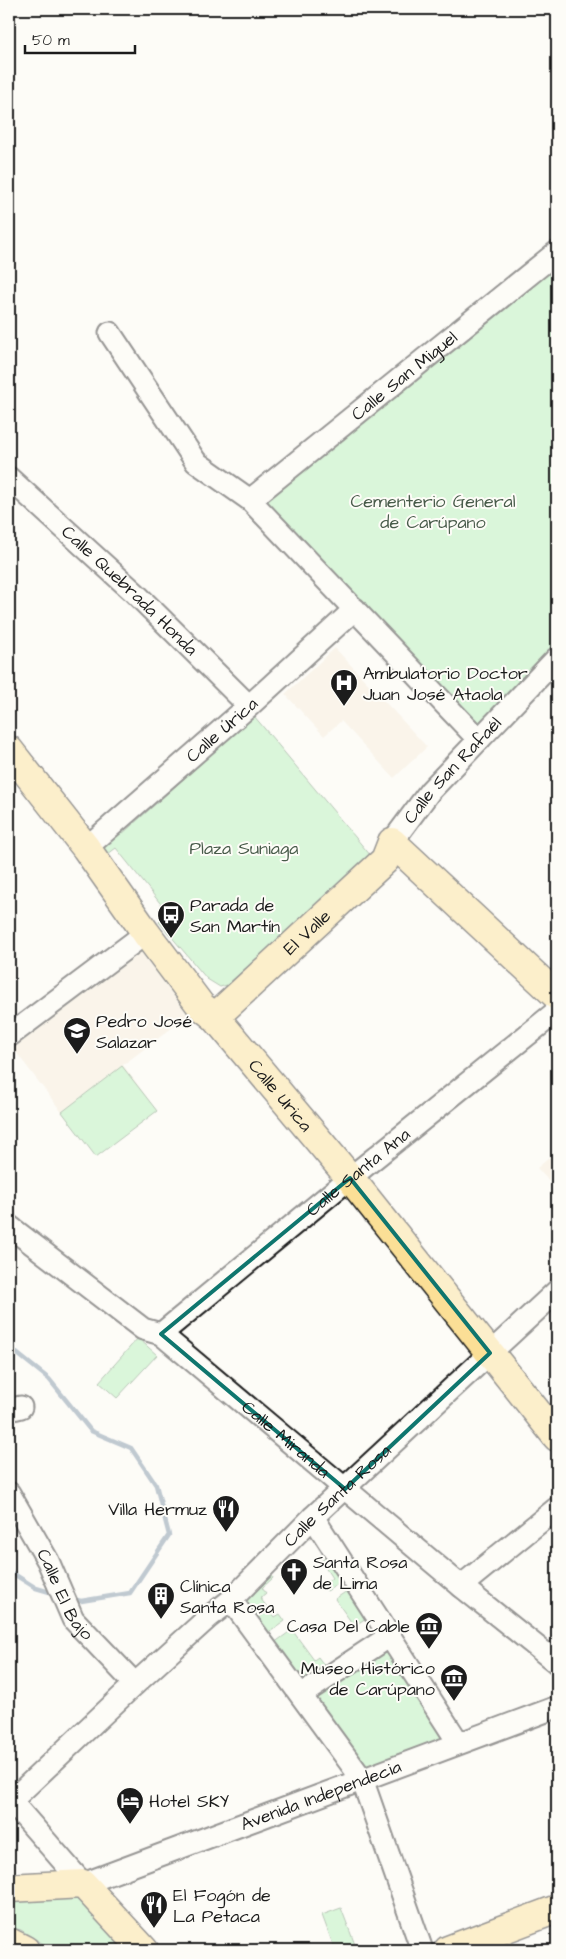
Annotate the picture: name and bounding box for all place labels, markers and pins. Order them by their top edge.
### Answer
place label: Ambulatorio Doctor Juan José Ataola [363,661,528,707]
hospital icon: Ambulatorio Doctor Juan José Ataola [329,668,359,707]
place label: Parada de San Martín [190,893,280,939]
bus stop icon: Parada de San Martín [156,900,186,939]
place label: Pedro José Salazar [96,1009,192,1055]
school or university icon: Pedro José Salazar [62,1016,92,1055]
restaurant icon: Villa Hermuz [211,1494,241,1533]
place label: Villa Hermuz [108,1497,207,1522]
place label: Santa Rosa de Lima [313,1550,408,1596]
church icon: Santa Rosa de Lima [279,1557,309,1596]
place label: Clínica Santa Rosa [180,1574,275,1620]
building icon: Clínica Santa Rosa [146,1581,176,1620]
museum icon: Casa Del Cable [414,1611,444,1650]
place label: Casa Del Cable [287,1614,410,1639]
place label: Museo Histórico de Carúpano [301,1656,435,1702]
museum icon: Museo Histórico de Carúpano [439,1663,469,1702]
hotel icon: Hotel SKY [115,1786,145,1825]
place label: Hotel SKY [149,1789,230,1814]
place label: El Fogón de La Petaca [173,1883,271,1929]
restaurant icon: El Fogón de La Petaca [139,1890,169,1929]

